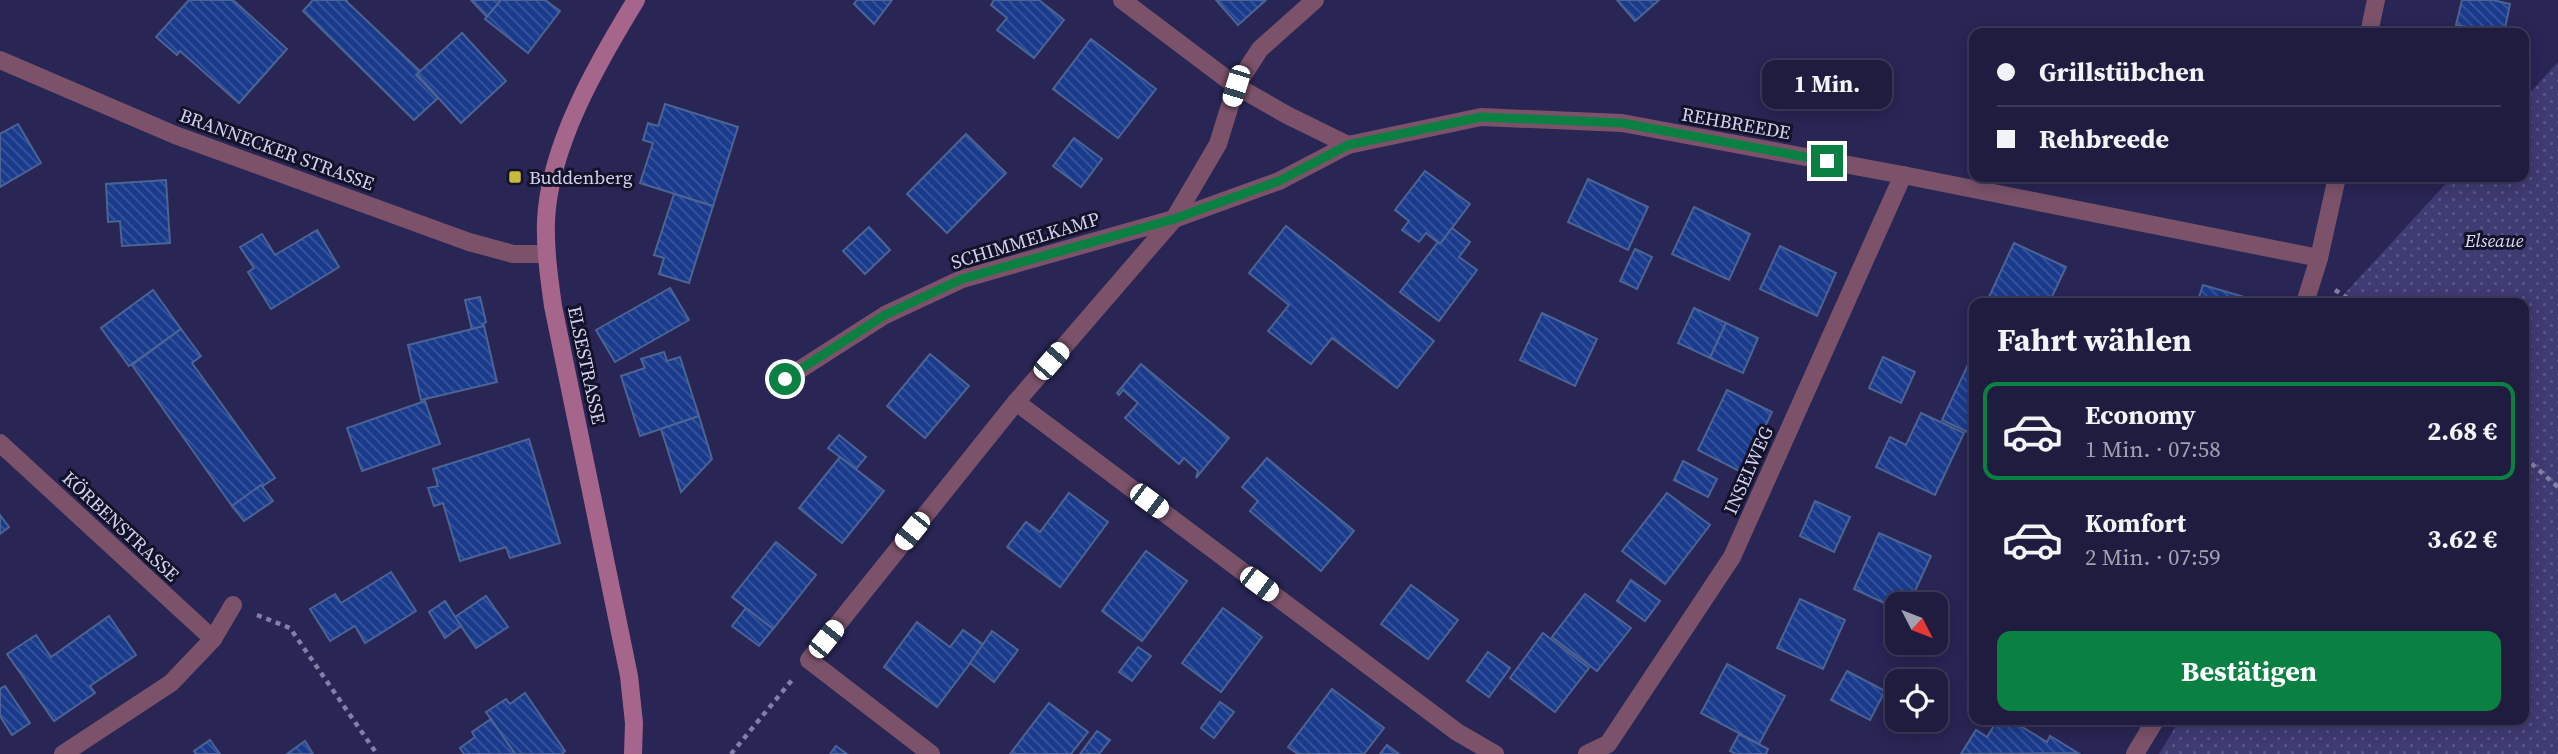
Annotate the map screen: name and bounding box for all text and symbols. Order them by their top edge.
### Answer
text: Grillstübchen [2039,54,2205,90]
callout: 1 Min. [1762,60,1892,108]
car [1220,63,1253,109]
text: 1 Min. [1794,68,1860,100]
street label: REHBREEDE [1680,101,1792,145]
street label: BRANNECKER STRASSE [176,102,378,196]
text: Rehbreede [2039,121,2169,157]
route end [1811,145,1843,177]
place label: Buddenberg [529,164,633,190]
marker: Buddenberg [507,169,523,185]
street label: SCHIMMELKAMP [948,205,1102,275]
park label: Elseaue [2463,227,2524,253]
street label: ELSESTRASSE [562,304,612,426]
text: Fahrt wählen [1997,318,2192,362]
car [1030,338,1073,384]
route start [769,363,801,395]
text: Economy [2085,397,2196,433]
icon: car [2001,400,2064,463]
text: 2.68 € [2427,413,2497,449]
street label: INSELWEG [1717,422,1779,518]
text: 1 Min. · 07:58 [2085,433,2221,465]
street label: KÖRBENSTRASSE [57,465,185,587]
car [1126,480,1173,522]
text: Komfort [2085,505,2186,541]
car [891,508,934,554]
icon: car [2001,508,2064,571]
text: 3.62 € [2427,521,2497,557]
text: 2 Min. · 07:59 [2085,541,2221,573]
car [1236,563,1283,605]
north arrow [1885,592,1948,654]
map controls [1885,592,1948,732]
car [805,616,848,662]
button: Bestätigen [1997,631,2501,711]
button: locate [1885,669,1948,732]

